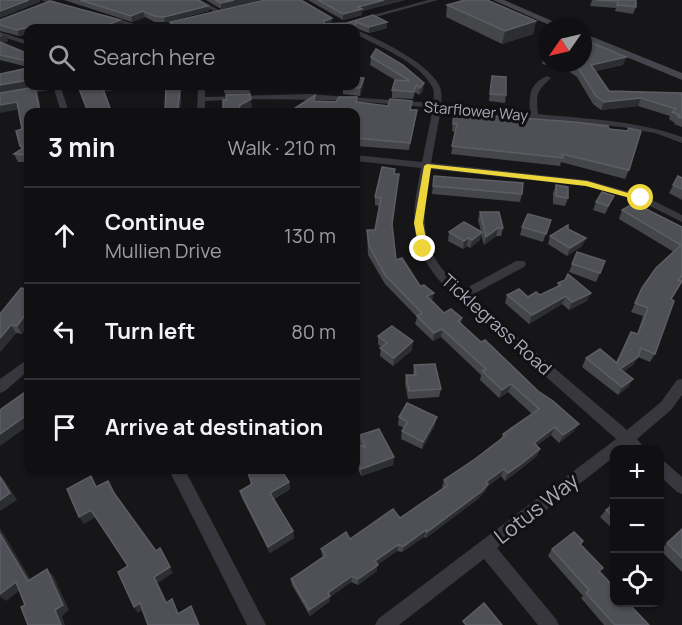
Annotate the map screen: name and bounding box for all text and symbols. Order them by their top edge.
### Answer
north arrow [538,18,592,72]
search box [24,24,360,90]
icon: search [45,41,78,74]
text: Search here [93,42,215,72]
street label: Starflower Way [423,96,529,126]
text: 3 min [48,129,115,165]
text: Walk · 210 m [228,134,336,161]
route start [627,184,653,210]
text: Continue [105,207,205,237]
icon: ahead [48,219,81,252]
text: 130 m [284,222,336,249]
route end [409,235,435,261]
text: Mullien Drive [105,237,222,264]
street label: Ticklegrass Road [437,268,557,380]
icon: left [48,315,81,348]
text: Turn left [105,316,195,346]
text: 80 m [291,318,336,345]
icon: arrive [48,411,81,444]
text: Arrive at destination [105,412,323,442]
map controls [610,445,664,607]
button: + [610,445,664,499]
street label: Lotus Way [488,466,584,550]
button: − [610,499,664,553]
button: locate [610,553,664,607]

